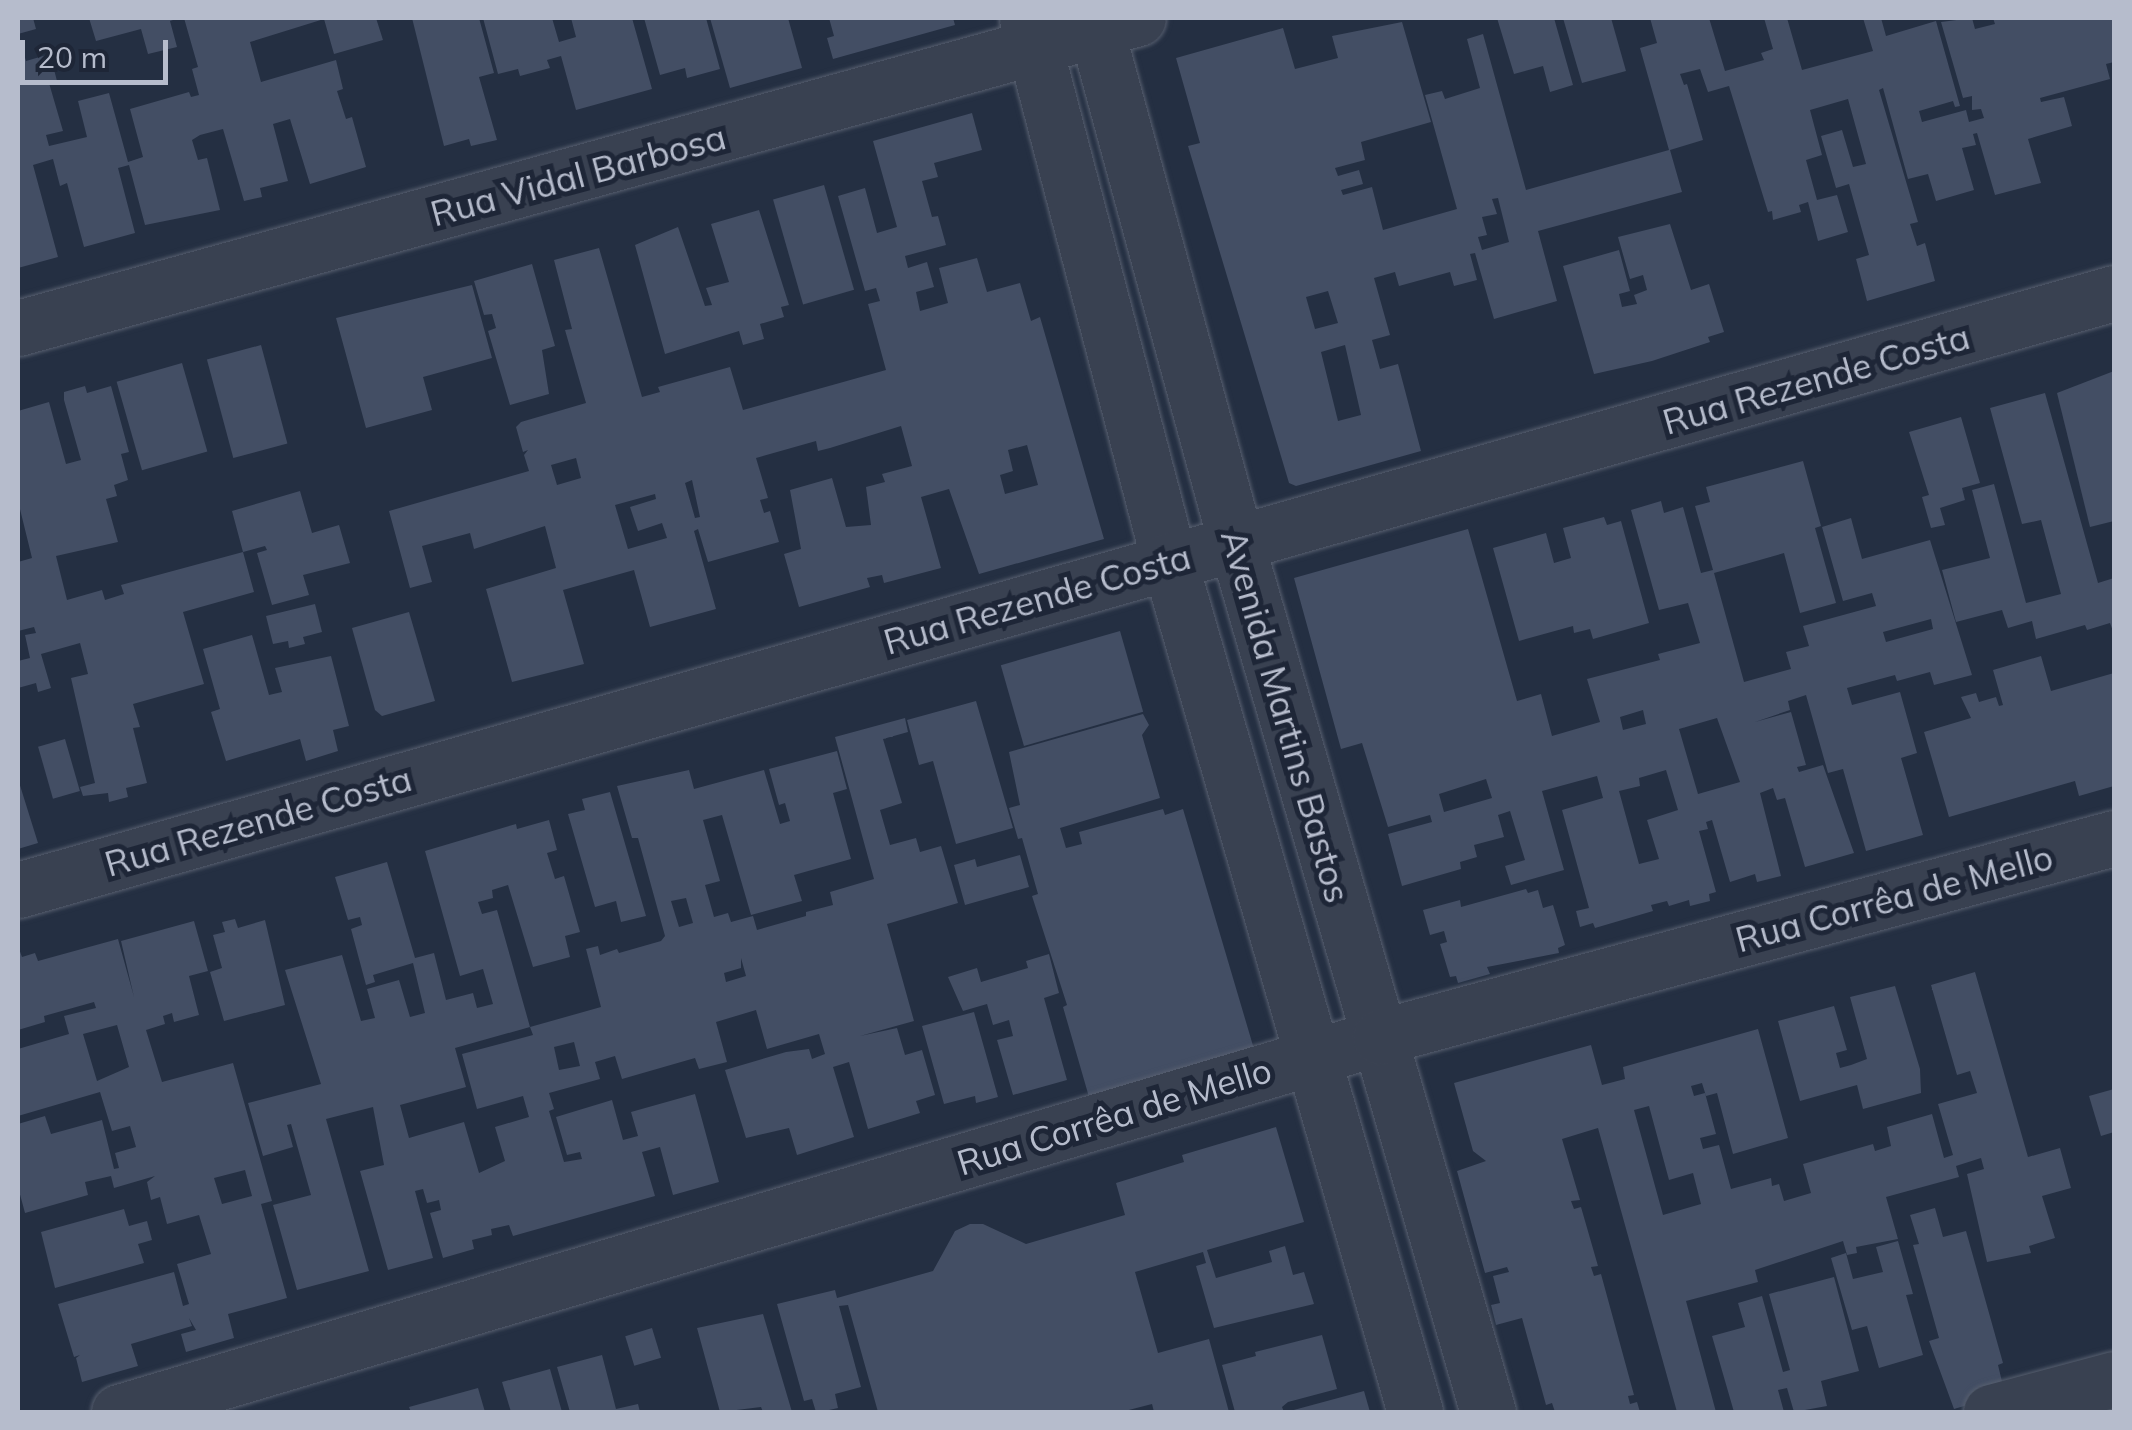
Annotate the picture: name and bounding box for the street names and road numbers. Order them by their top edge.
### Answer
street label: Rua Vidal Barbosa [426,115,730,235]
street label: Rua Rezende Costa [1658,315,1974,443]
street label: Avenida Martins Bastos [1213,525,1359,907]
street label: Rua Rezende Costa [879,535,1195,663]
street label: Rua Rezende Costa [100,757,416,885]
street label: Rua Corrêa de Mello [1731,835,2057,961]
street label: Rua Corrêa de Mello [952,1048,1276,1184]

